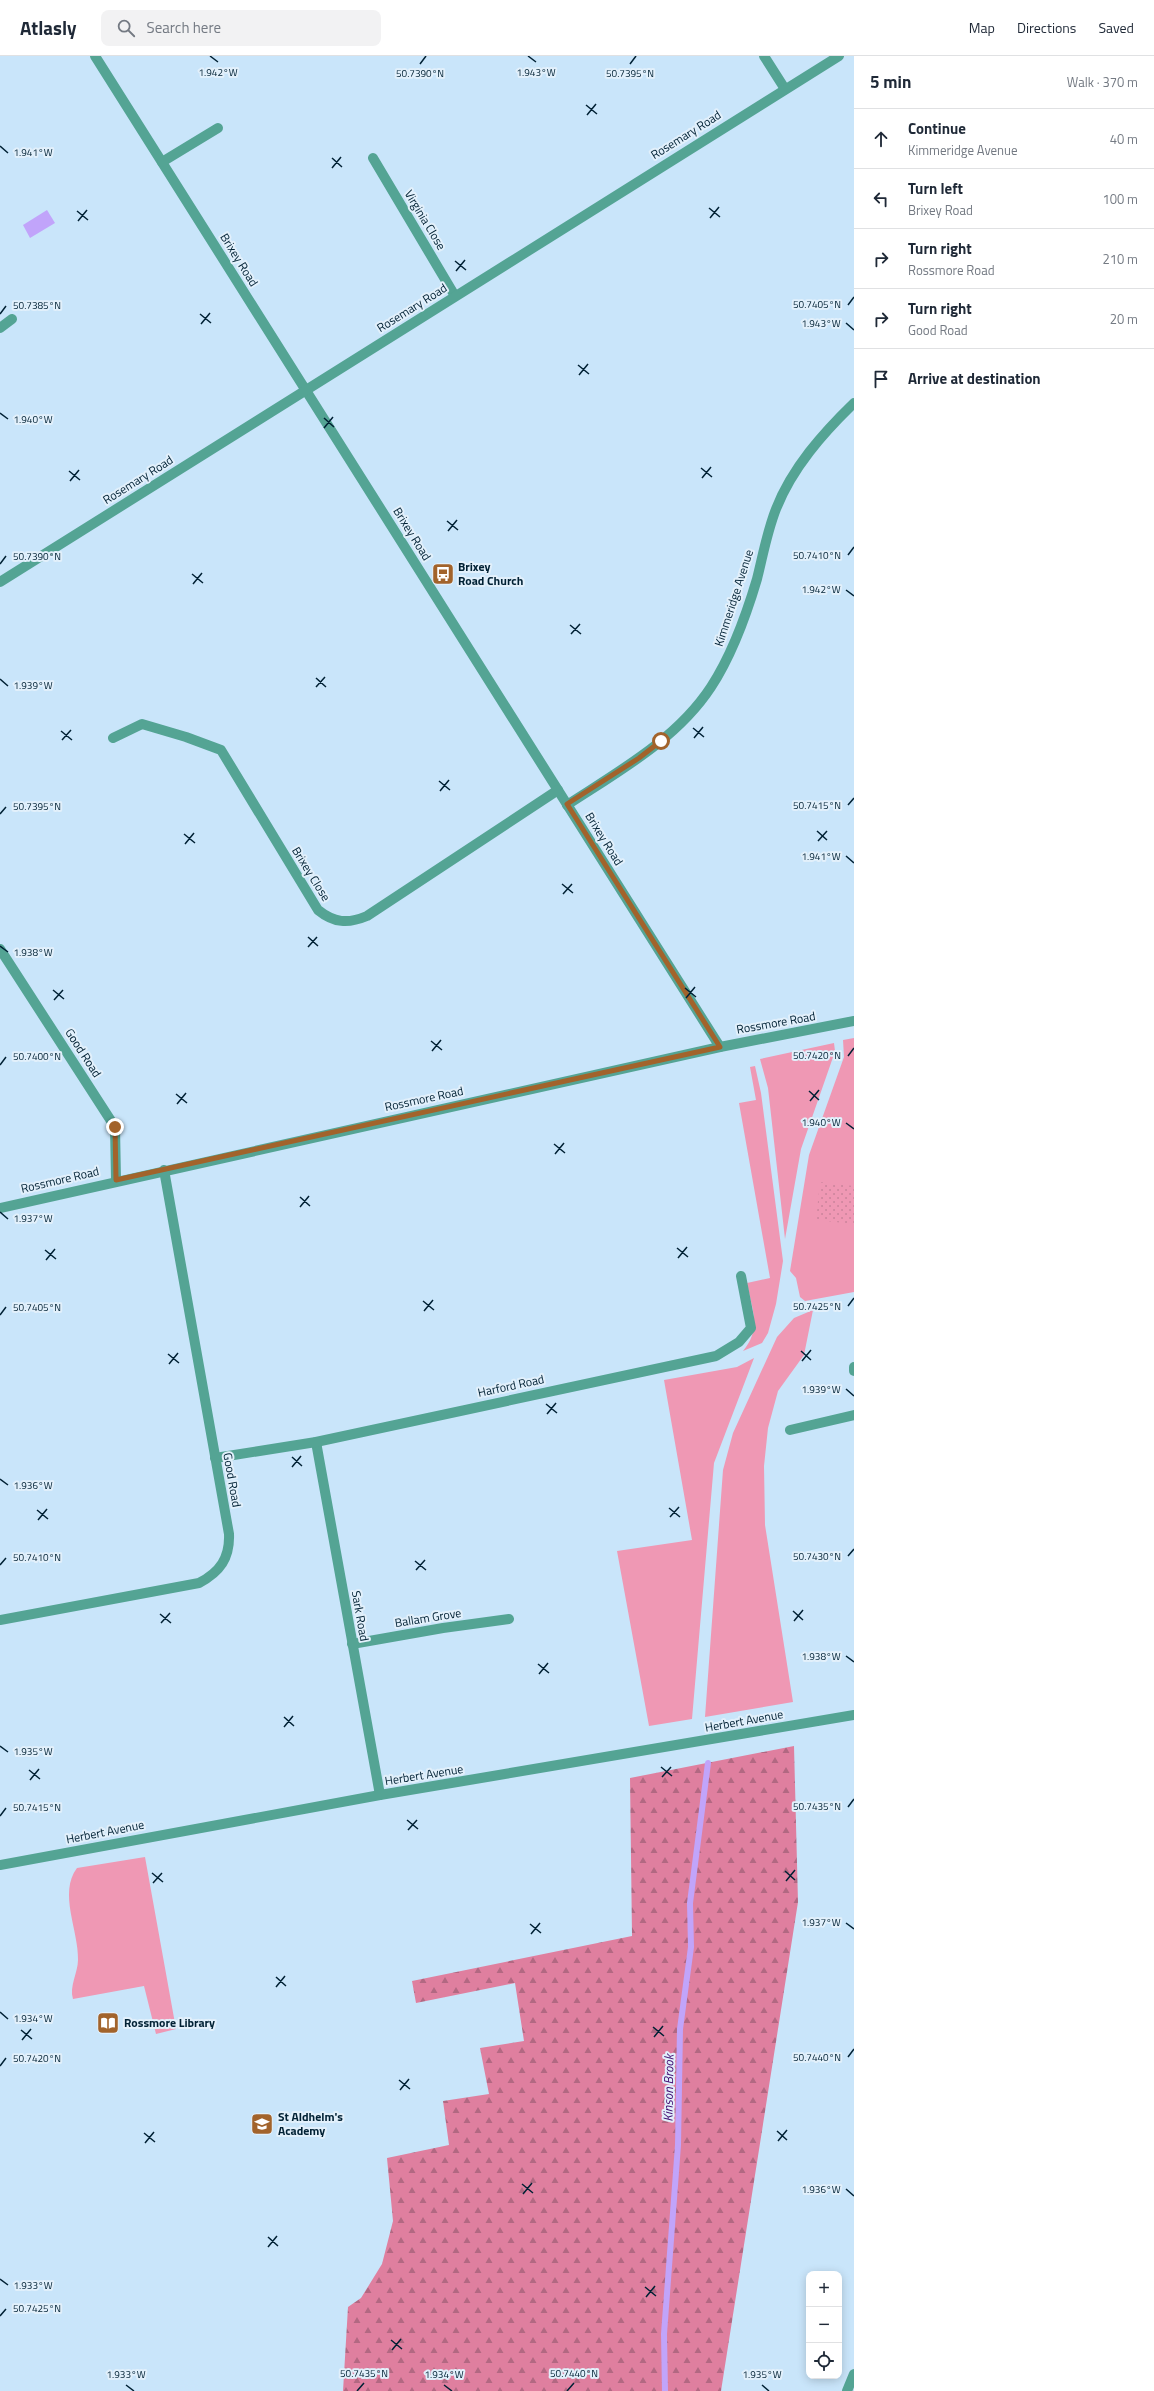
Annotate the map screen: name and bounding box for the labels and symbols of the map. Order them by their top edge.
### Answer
text: 1.942°W [198,65,238,80]
text: 1.943°W [516,65,556,80]
text: 50.7390°N [396,66,444,81]
text: 50.7395°N [606,66,654,81]
street label: Rosemary Road [647,105,725,164]
text: 1.941°W [13,145,53,160]
street label: Virginia Close [400,186,451,254]
street label: Brixey Road [216,229,263,290]
street label: Rosemary Road [373,278,451,337]
text: 50.7405°N [793,297,841,312]
text: 50.7385°N [13,298,61,313]
text: 1.943°W [801,316,841,331]
text: 1.940°W [13,412,53,427]
street label: Rosemary Road [99,450,177,509]
street label: Brixey Road [389,503,436,564]
street label: Kimmeridge Avenue [709,547,758,649]
text: 50.7410°N [793,548,841,563]
text: 50.7390°N [13,549,61,564]
place label: Brixey Road Church [458,557,523,590]
bus stop icon: Brixey Road Church [430,561,456,587]
text: 1.942°W [801,582,841,597]
text: 1.939°W [13,678,53,693]
route start [652,732,670,750]
text: 50.7415°N [793,798,841,813]
text: 50.7395°N [13,799,61,814]
street label: Brixey Road [581,808,628,869]
street label: Brixey Close [287,843,336,905]
text: 1.941°W [801,849,841,864]
text: 1.938°W [13,945,53,960]
street label: Rossmore Road [735,1006,817,1039]
street label: Good Road [60,1024,106,1081]
text: 50.7420°N [793,1048,841,1063]
text: 50.7400°N [13,1049,61,1064]
street label: Rossmore Road [383,1081,465,1116]
text: 1.940°W [801,1115,841,1130]
route end [106,1118,124,1136]
street label: Rossmore Road [19,1161,101,1198]
text: 1.937°W [13,1211,53,1226]
text: 50.7425°N [793,1299,841,1314]
text: 50.7405°N [13,1300,61,1315]
street label: Harford Road [476,1369,546,1402]
text: 1.939°W [801,1382,841,1397]
street label: Good Road [218,1451,247,1509]
text: 1.936°W [13,1478,53,1493]
text: 50.7430°N [793,1549,841,1564]
text: 50.7410°N [13,1550,61,1565]
street label: Sark Road [347,1589,374,1643]
street label: Ballam Grove [393,1603,463,1632]
text: 1.938°W [801,1649,841,1664]
street label: Herbert Avenue [703,1704,785,1737]
text: 1.935°W [13,1744,53,1759]
street label: Herbert Avenue [383,1759,465,1790]
text: 50.7435°N [793,1799,841,1814]
text: 50.7415°N [13,1800,61,1815]
street label: Herbert Avenue [64,1815,146,1848]
text: 1.937°W [801,1915,841,1930]
library icon: Rossmore Library [95,2010,121,2036]
text: 1.934°W [13,2011,53,2026]
place label: Rossmore Library [124,2013,215,2032]
text: 50.7440°N [793,2050,841,2065]
text: 50.7420°N [13,2051,61,2066]
water label: Kinson Brook [657,2052,679,2122]
place label: St Aldhelm's Academy [278,2107,343,2140]
school or university icon: St Aldhelm's Academy [249,2111,275,2137]
text: 1.936°W [801,2182,841,2197]
text: 1.933°W [13,2278,53,2293]
text: 50.7425°N [13,2301,61,2316]
text: 50.7435°N [340,2366,388,2381]
text: 50.7440°N [550,2366,598,2381]
text: 1.933°W [106,2367,146,2382]
text: 1.934°W [424,2367,464,2382]
text: 1.935°W [742,2367,782,2382]

